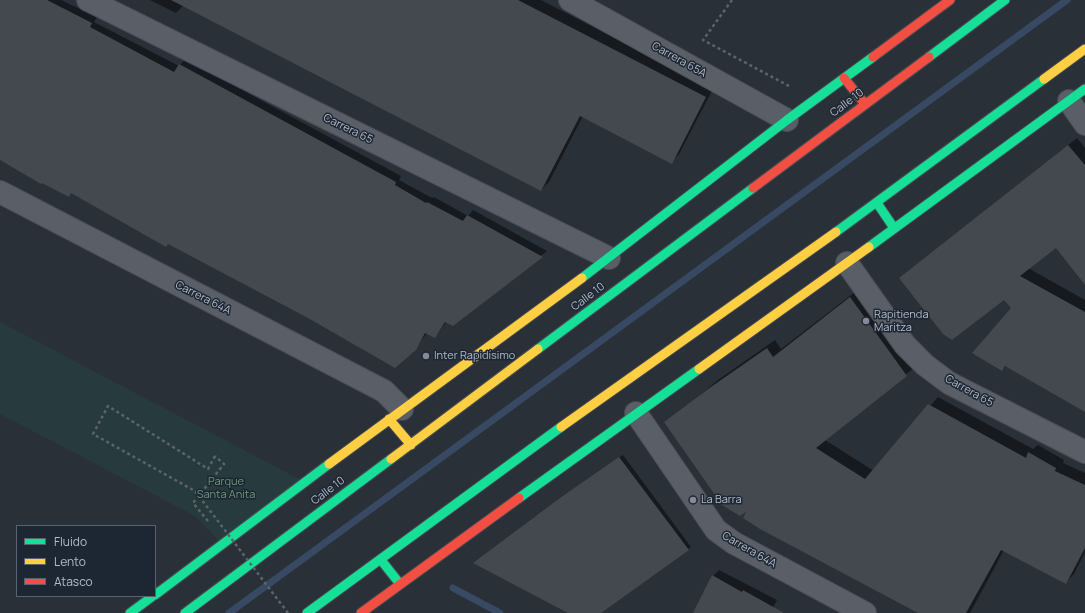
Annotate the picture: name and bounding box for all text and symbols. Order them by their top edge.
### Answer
street label: Carrera 65A [649,40,709,80]
street label: Calle 10 [828,86,866,120]
street label: Carrera 65 [321,111,375,147]
street label: Carrera 64A [173,278,233,318]
street label: Calle 10 [569,280,607,314]
place label: Rapitienda Maritza [874,308,928,334]
marker: Rapitienda Maritza [861,316,871,326]
place label: Inter Rapidísimo [434,349,515,363]
marker: Inter Rapidísimo [421,351,431,361]
street label: Carrera 65 [942,372,996,410]
street label: Calle 10 [309,474,347,508]
park label: Parque Santa Anita [197,475,255,501]
place label: La Barra [701,493,742,507]
marker: La Barra [688,495,698,505]
legend [16,525,156,597]
street label: Carrera 64A [719,529,779,571]
text: Fluido [54,533,87,550]
text: Lento [54,553,86,570]
text: Atasco [54,573,93,590]

